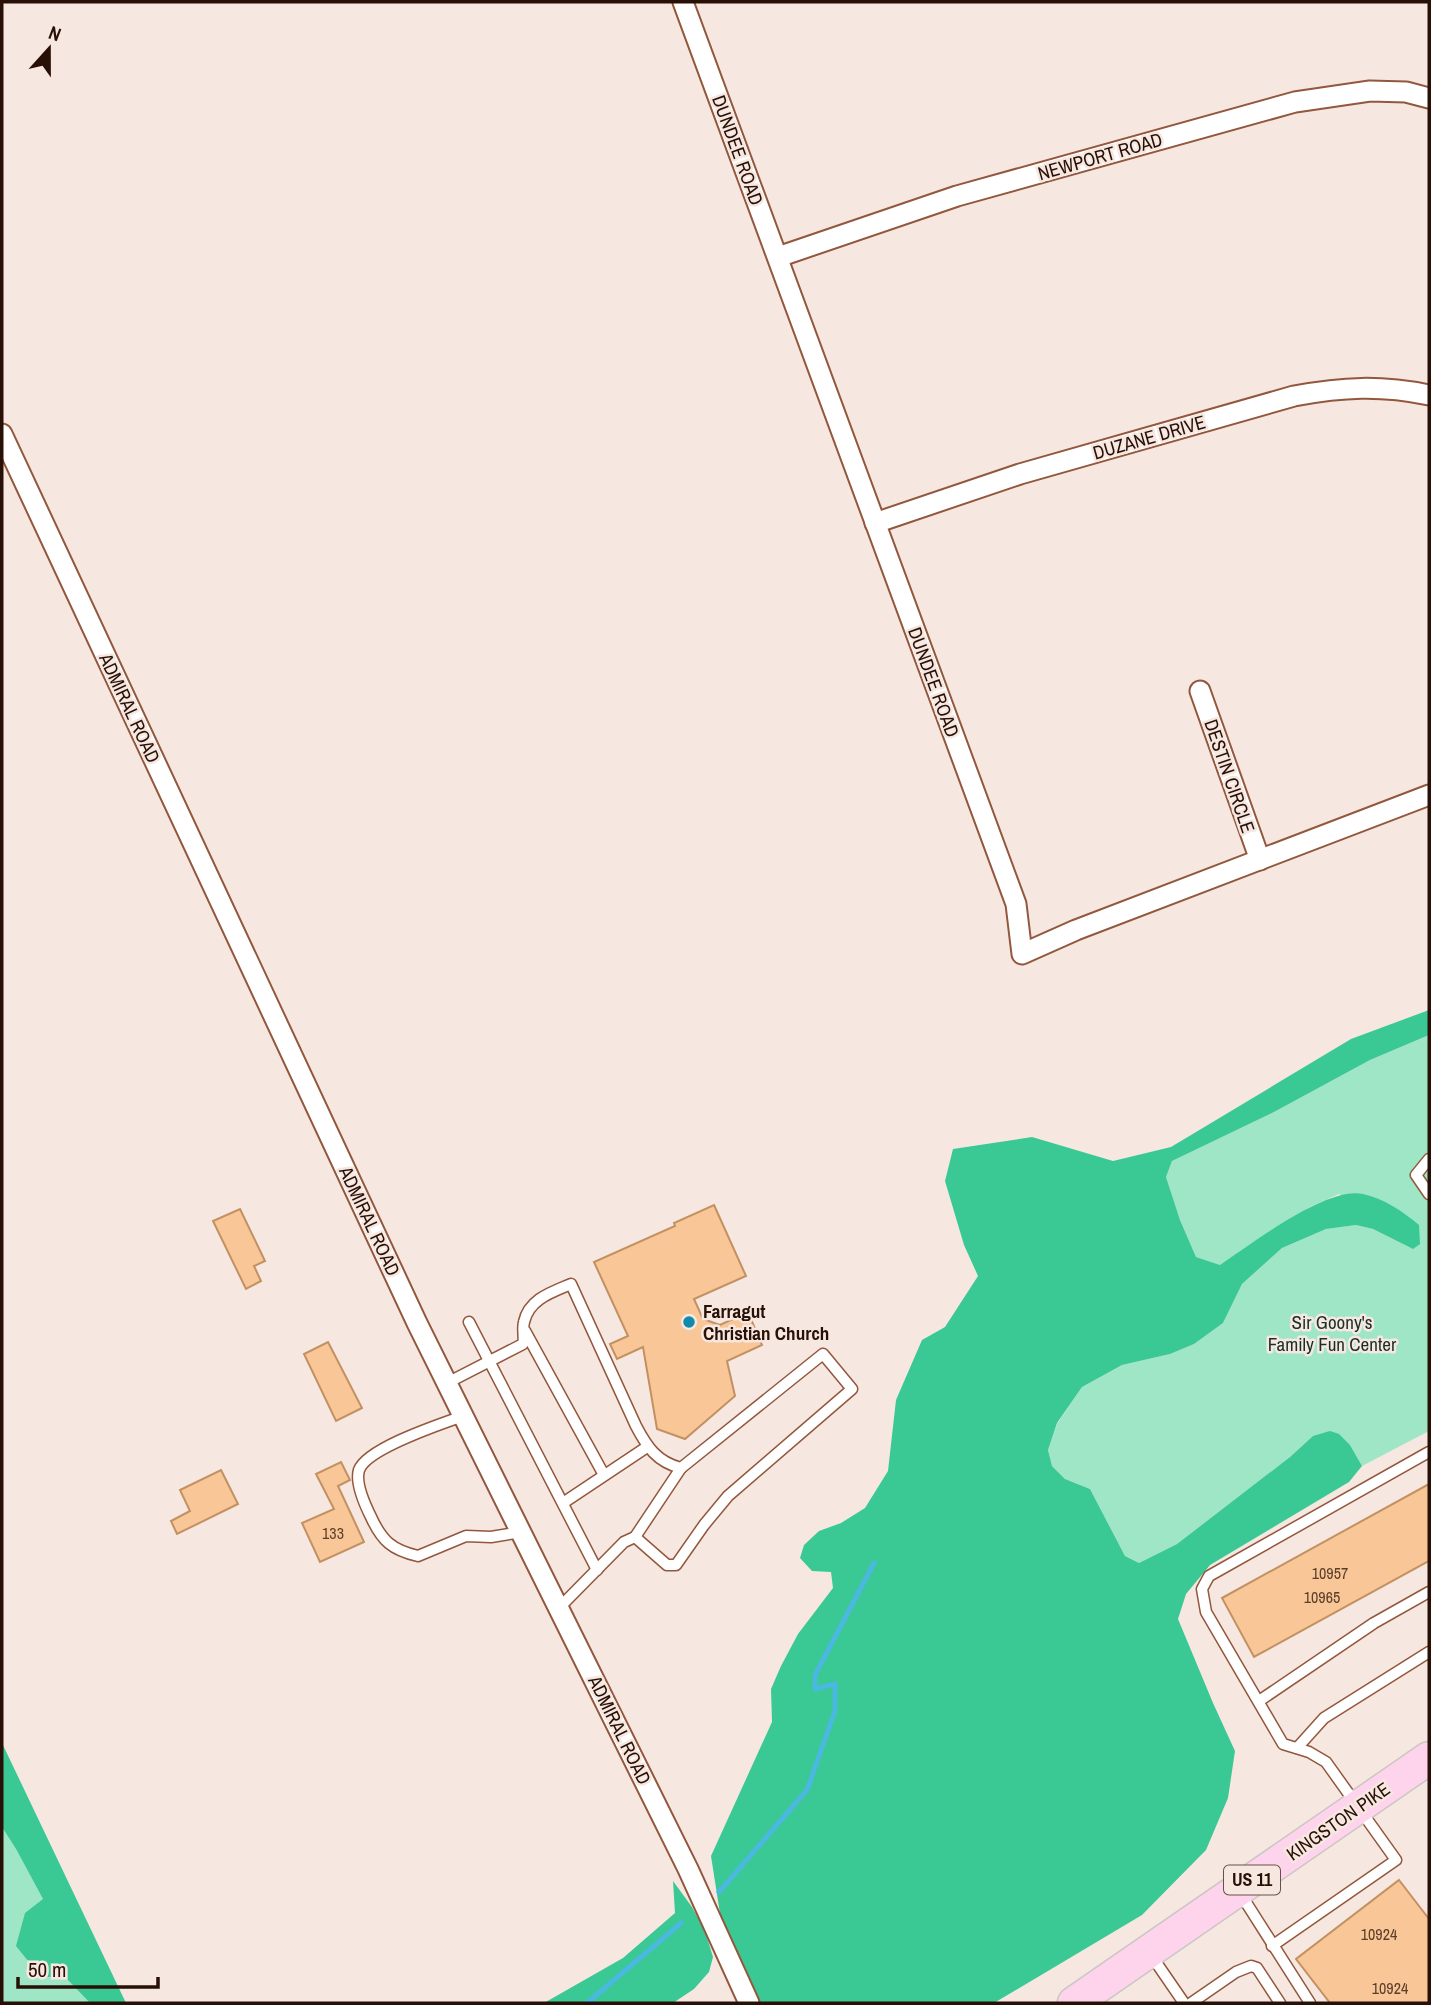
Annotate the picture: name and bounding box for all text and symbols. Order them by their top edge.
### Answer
north arrow [14,14,84,84]
text: N [45,19,65,47]
street label: DUNDEE ROAD [706,91,770,209]
street label: NEWPORT ROAD [1035,126,1165,186]
street label: DUZANE DRIVE [1090,409,1208,465]
street label: DUNDEE ROAD [902,623,966,741]
street label: ADMIRAL ROAD [93,648,167,767]
street label: DESTIN CIRCLE [1198,716,1262,836]
street label: ADMIRAL ROAD [333,1161,407,1280]
place label: Farragut Christian Church [703,1298,829,1346]
park label: Sir Goony's Family Fun Center [1268,1309,1397,1357]
marker: Farragut Christian Church [681,1314,697,1330]
house number: 133 [322,1522,344,1544]
house number: 10957 [1312,1562,1348,1584]
house number: 10965 [1304,1586,1340,1608]
street label: ADMIRAL ROAD [582,1670,658,1789]
street label: KINGSTON PIKE [1281,1776,1395,1866]
road number: US 11 [1224,1866,1280,1894]
house number: 10924 [1361,1923,1397,1945]
scale bar [18,1946,158,1990]
text: 50 m [28,1955,66,1984]
house number: 10924 [1372,1977,1408,1999]

